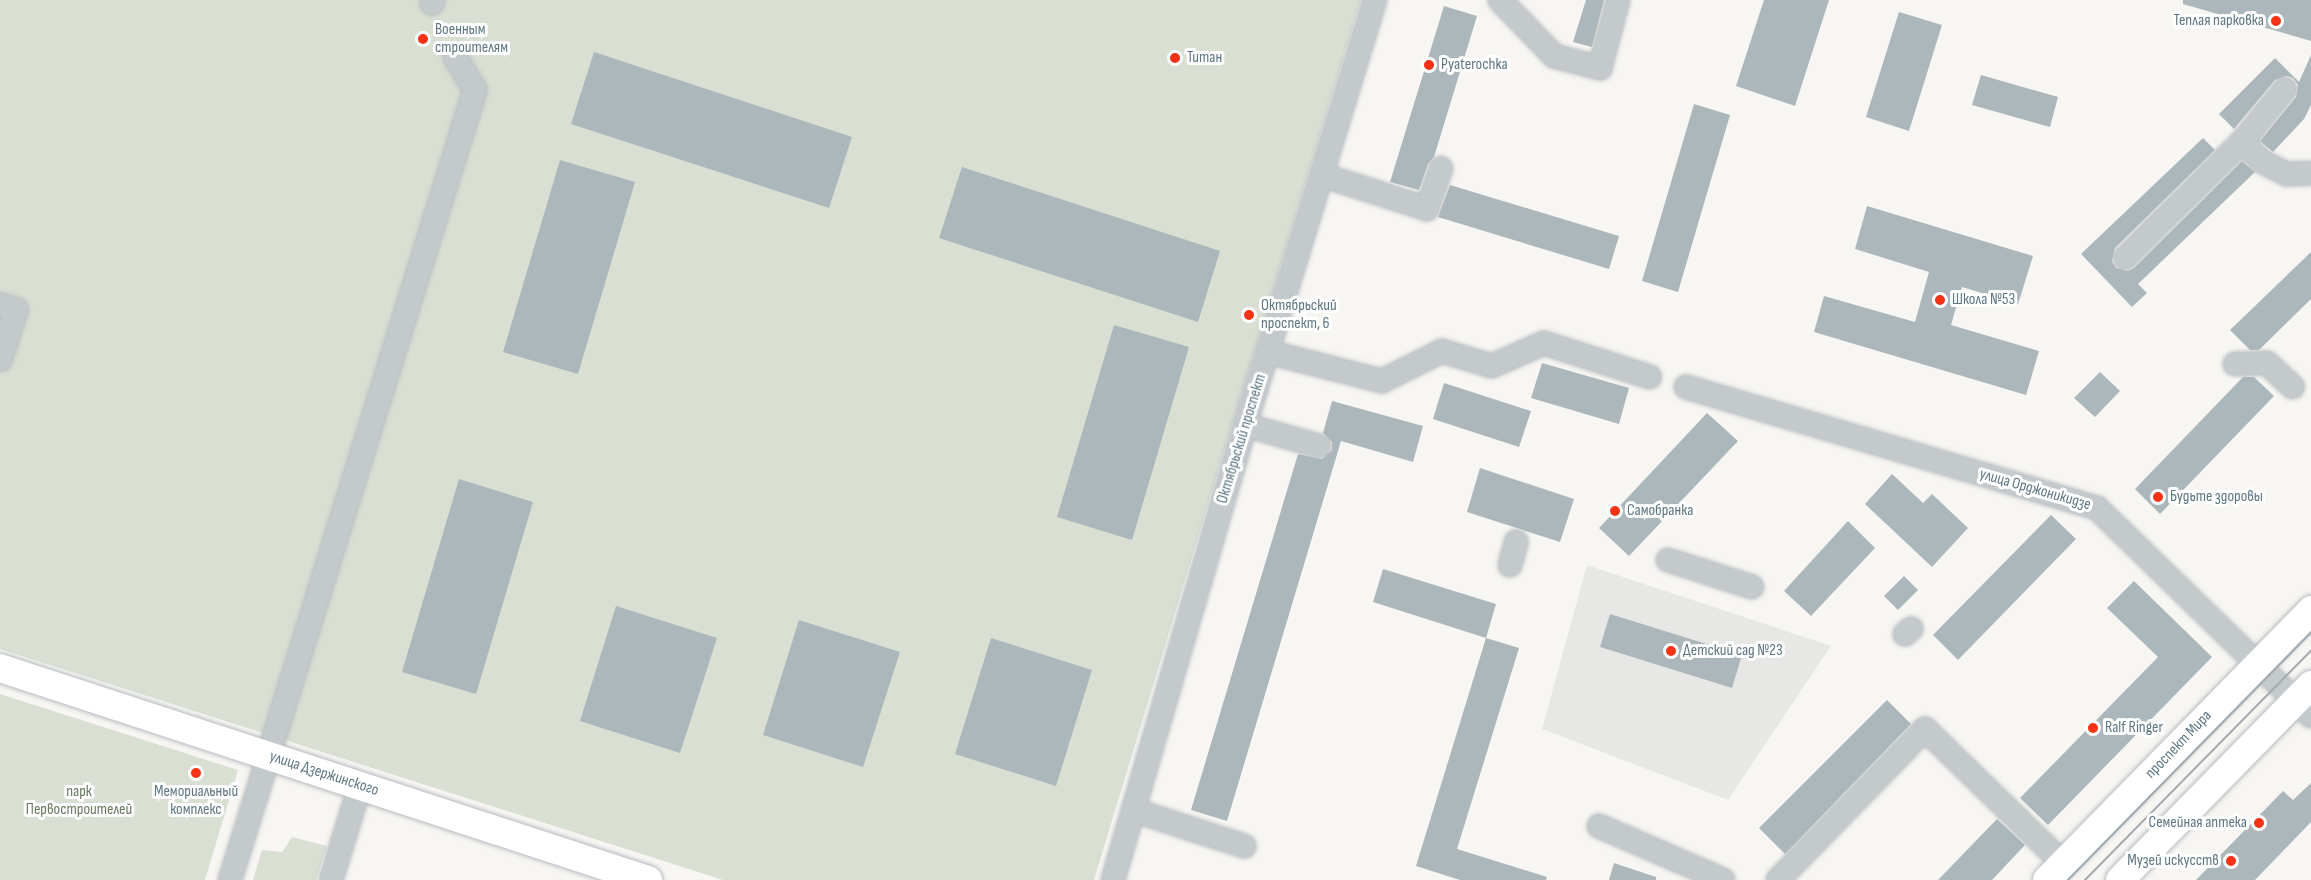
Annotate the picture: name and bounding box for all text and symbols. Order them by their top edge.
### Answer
place label: Теплая парковка [2174,11,2264,31]
marker: Теплая парковка [2269,14,2283,28]
place label: Военным строителям [435,20,508,58]
marker: Военным строителям [416,32,430,46]
place label: Титан [1187,48,1222,68]
marker: Титан [1168,51,1182,65]
place label: Pyaterochka [1441,55,1508,75]
marker: Pyaterochka [1422,58,1436,72]
place label: Школа №53 [1952,290,2015,310]
marker: Школа №53 [1933,293,1947,307]
place label: Октябрьский проспект, 6 [1261,296,1337,334]
marker: Октябрьский проспект, 6 [1242,308,1256,322]
street label: Октябрьский проспект [1213,372,1271,506]
street label: улица Орджоникидзе [1977,465,2093,515]
place label: Будьте здоровы [2170,487,2263,507]
marker: Будьте здоровы [2151,490,2165,504]
place label: Самобранка [1627,501,1693,521]
marker: Самобранка [1608,504,1622,518]
place label: Детский сад №23 [1683,641,1783,661]
marker: Детский сад №23 [1664,644,1678,658]
street label: проспект Мира [2142,707,2216,783]
place label: Ralf Ringer [2105,718,2163,738]
marker: Ralf Ringer [2086,721,2100,735]
street label: улица Дзержинского [267,747,381,801]
marker: Мемориальный комплекс [189,766,203,780]
park label: парк Первостроителей [26,782,132,820]
place label: Мемориальный комплекс [154,782,238,820]
place label: Семейная аптека [2149,813,2247,833]
marker: Семейная аптека [2252,816,2266,830]
place label: Музей искусств [2127,851,2219,871]
marker: Музей искусств [2224,854,2238,868]

